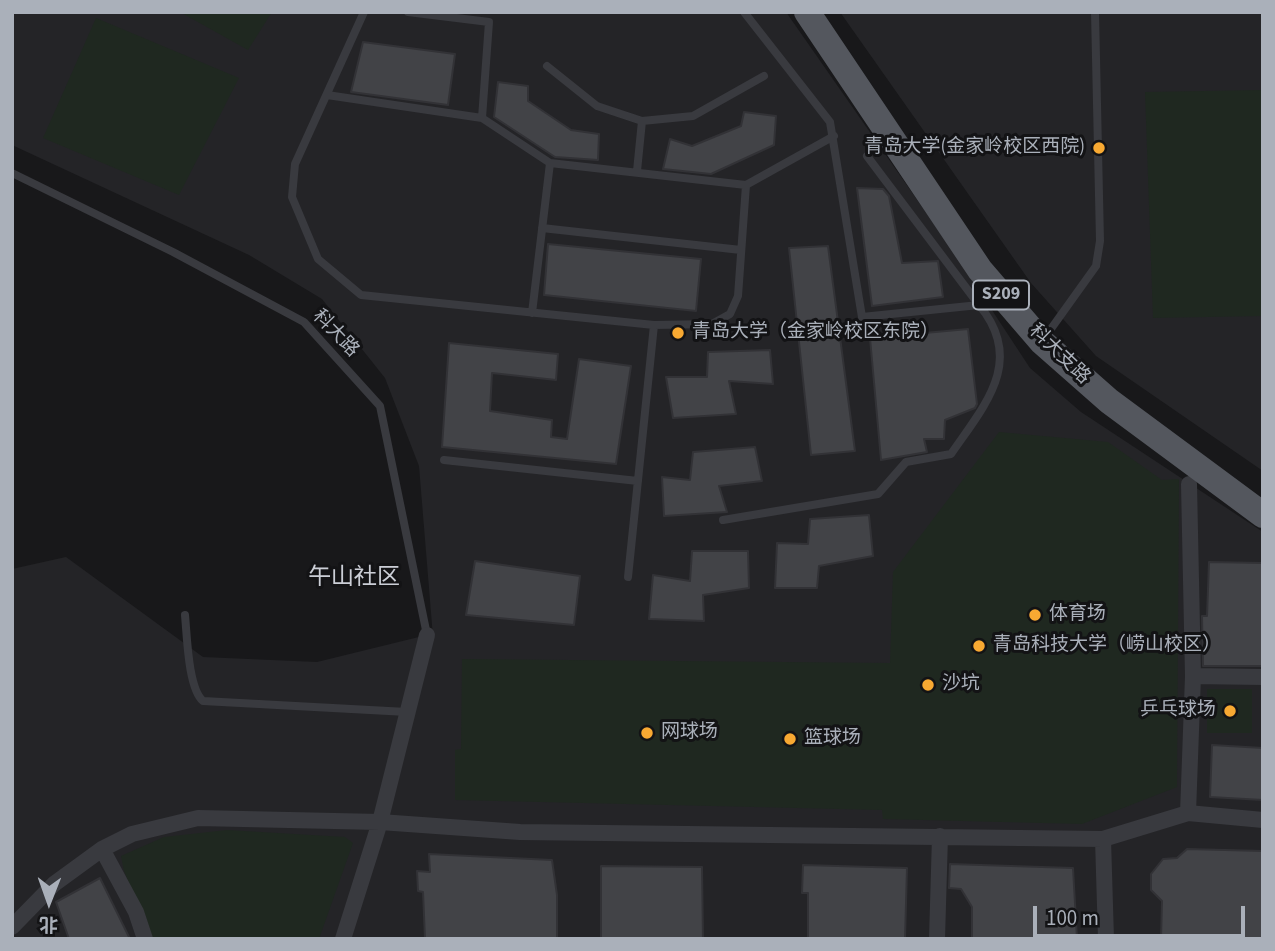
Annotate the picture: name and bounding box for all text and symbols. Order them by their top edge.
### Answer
place label: 青岛大学(金家岭校区西院) [864,137,1085,159]
marker: 青岛大学(金家岭校区西院) [1091,140,1107,156]
road number: S209 [973,281,1029,310]
street label: 科大路 [307,306,363,362]
street label: 科大支路 [1024,320,1094,390]
place label: 青岛大学（金家岭校区东院） [692,322,939,344]
marker: 青岛大学（金家岭校区东院） [670,325,686,341]
district label: 午山社区 [308,565,400,593]
place label: 体育场 [1049,604,1106,626]
marker: 体育场 [1027,607,1043,623]
place label: 青岛科技大学（崂山校区） [993,635,1221,657]
marker: 青岛科技大学（崂山校区） [971,638,987,654]
place label: 沙坑 [942,674,980,696]
marker: 沙坑 [920,677,936,693]
place label: 乒乓球场 [1140,700,1216,722]
marker: 乒乓球场 [1222,703,1238,719]
place label: 网球场 [661,722,718,744]
marker: 网球场 [639,725,655,741]
place label: 篮球场 [804,728,861,750]
marker: 篮球场 [782,731,798,747]
north arrow [14,867,84,937]
scale bar [1037,892,1249,936]
text: 100 m [1046,903,1099,933]
text: 北 [39,910,58,937]

